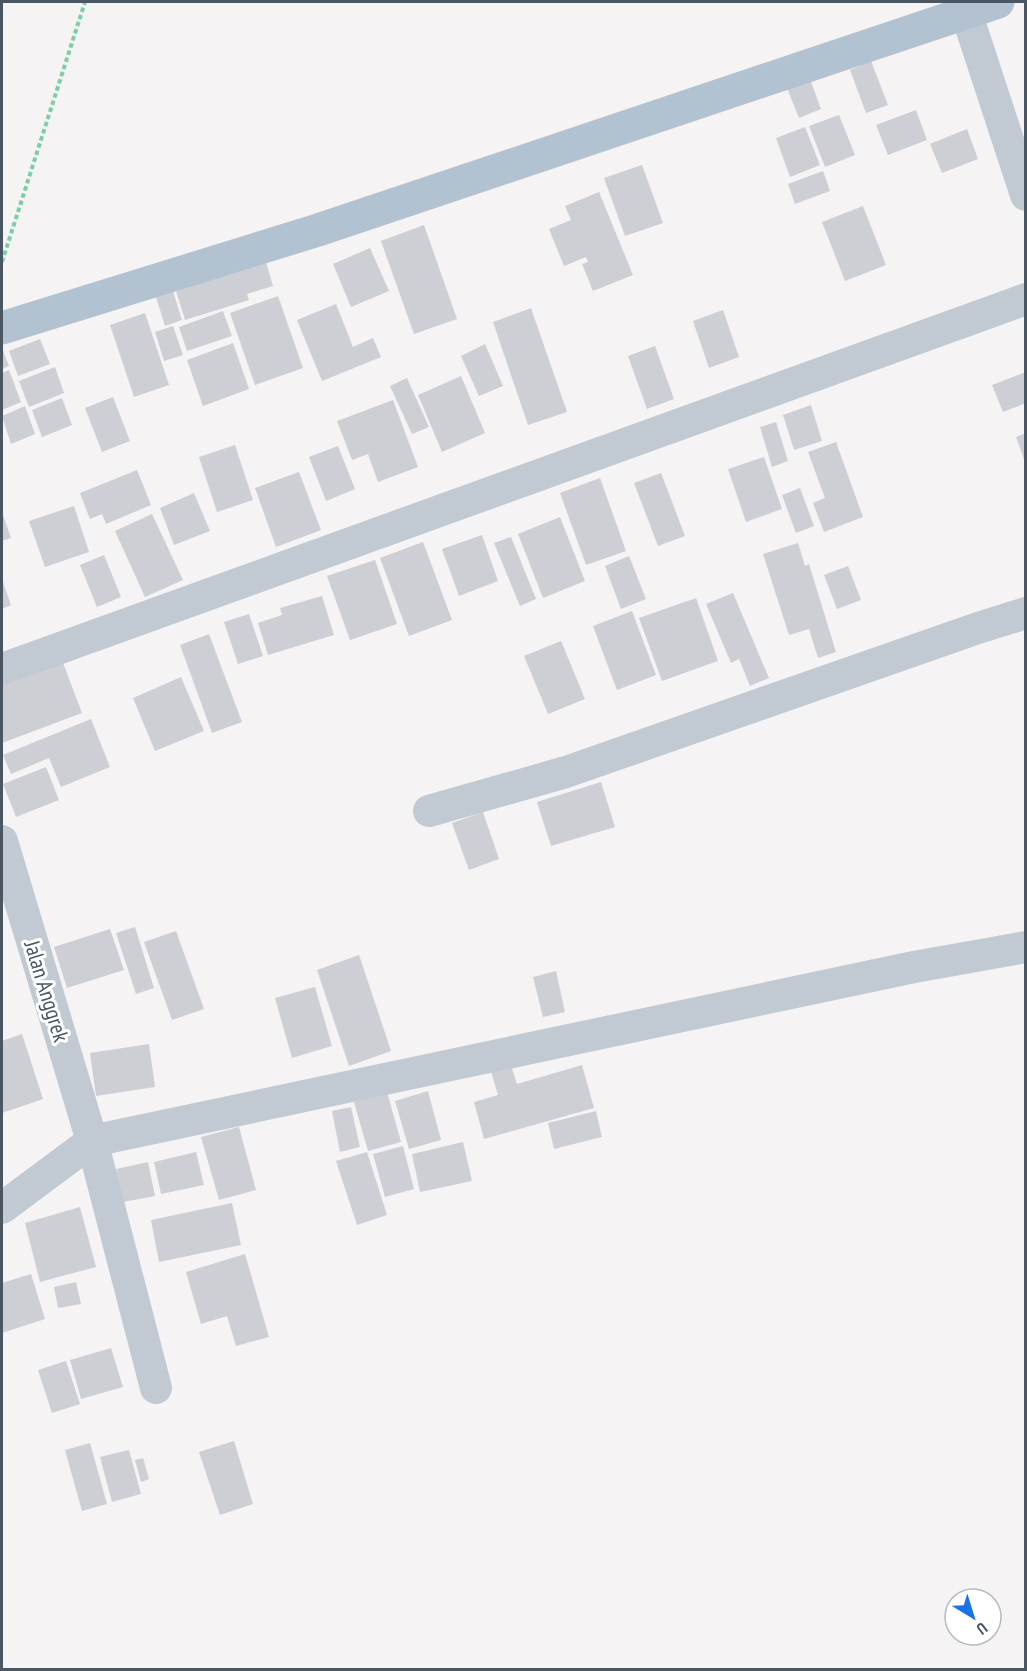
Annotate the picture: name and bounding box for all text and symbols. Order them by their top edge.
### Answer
street label: Jalan Anggrek [18,936,76,1045]
north arrow [943,1587,1003,1647]
text: U [973,1618,992,1639]

